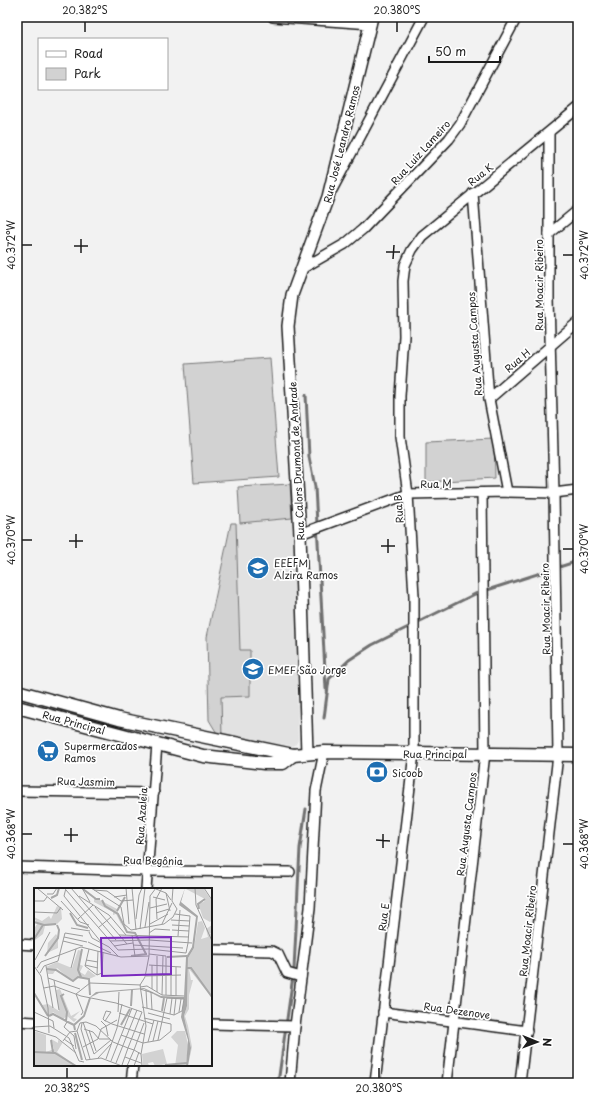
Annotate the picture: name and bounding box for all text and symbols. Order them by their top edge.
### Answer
text: 20.382°S [62,2,108,17]
text: 20.380°S [374,2,420,17]
legend [38,38,168,90]
scale bar [429,38,500,64]
text: 50 m [435,42,466,60]
text: Road [74,44,103,62]
text: Park [74,64,101,82]
street label: Rua José Leandro Ramos [319,83,363,204]
street label: Rua Luiz Lameiro [387,116,453,188]
street label: Rua K [464,159,496,189]
text: 40.372°W [3,219,18,270]
text: 40.372°W [576,229,591,280]
street label: Rua Moacir Ribeiro [531,239,546,331]
street label: Rua Augusta Campos [463,291,485,397]
street label: Rua H [501,344,533,375]
street label: Rua Calors Drumond de Andrade [284,381,308,541]
street label: Rua M [420,476,452,491]
street label: Rua B [389,494,406,524]
text: 40.370°W [3,514,18,565]
text: 40.370°W [576,523,591,574]
school or university icon: EEEFM Alzira Ramos [245,555,271,581]
place label: EEEFM Alzira Ramos [274,555,338,582]
street label: Rua Moacir Ribeiro [537,563,553,655]
school or university icon: EMEF São Jorge [240,656,266,682]
place label: EMEF São Jorge [268,662,346,677]
street label: Rua Principal [41,706,107,738]
supermarket icon: Supermercados Ramos [35,738,61,764]
place label: Supermercados Ramos [64,738,138,765]
street label: Rua Principal [403,746,467,761]
bank icon: Sicoob [364,759,390,785]
place label: Sicoob [392,765,423,780]
street label: Rua Augusta Campos [452,771,480,877]
street label: Rua Jasmim [57,773,115,789]
street label: Rua Azaleia [132,786,151,845]
text: 40.368°W [3,808,18,859]
text: 40.368°W [576,818,591,869]
street label: Rua Begônia [123,852,184,868]
street label: Rua Moacir Ribeiro [515,884,539,977]
inset map [34,888,212,1066]
street label: Rua E [374,902,392,932]
street label: Rua Dezenove [423,998,491,1022]
north arrow [517,1022,557,1062]
text: N [539,1038,556,1047]
text: 20.382°S [44,1080,90,1095]
text: 20.380°S [356,1080,402,1095]

